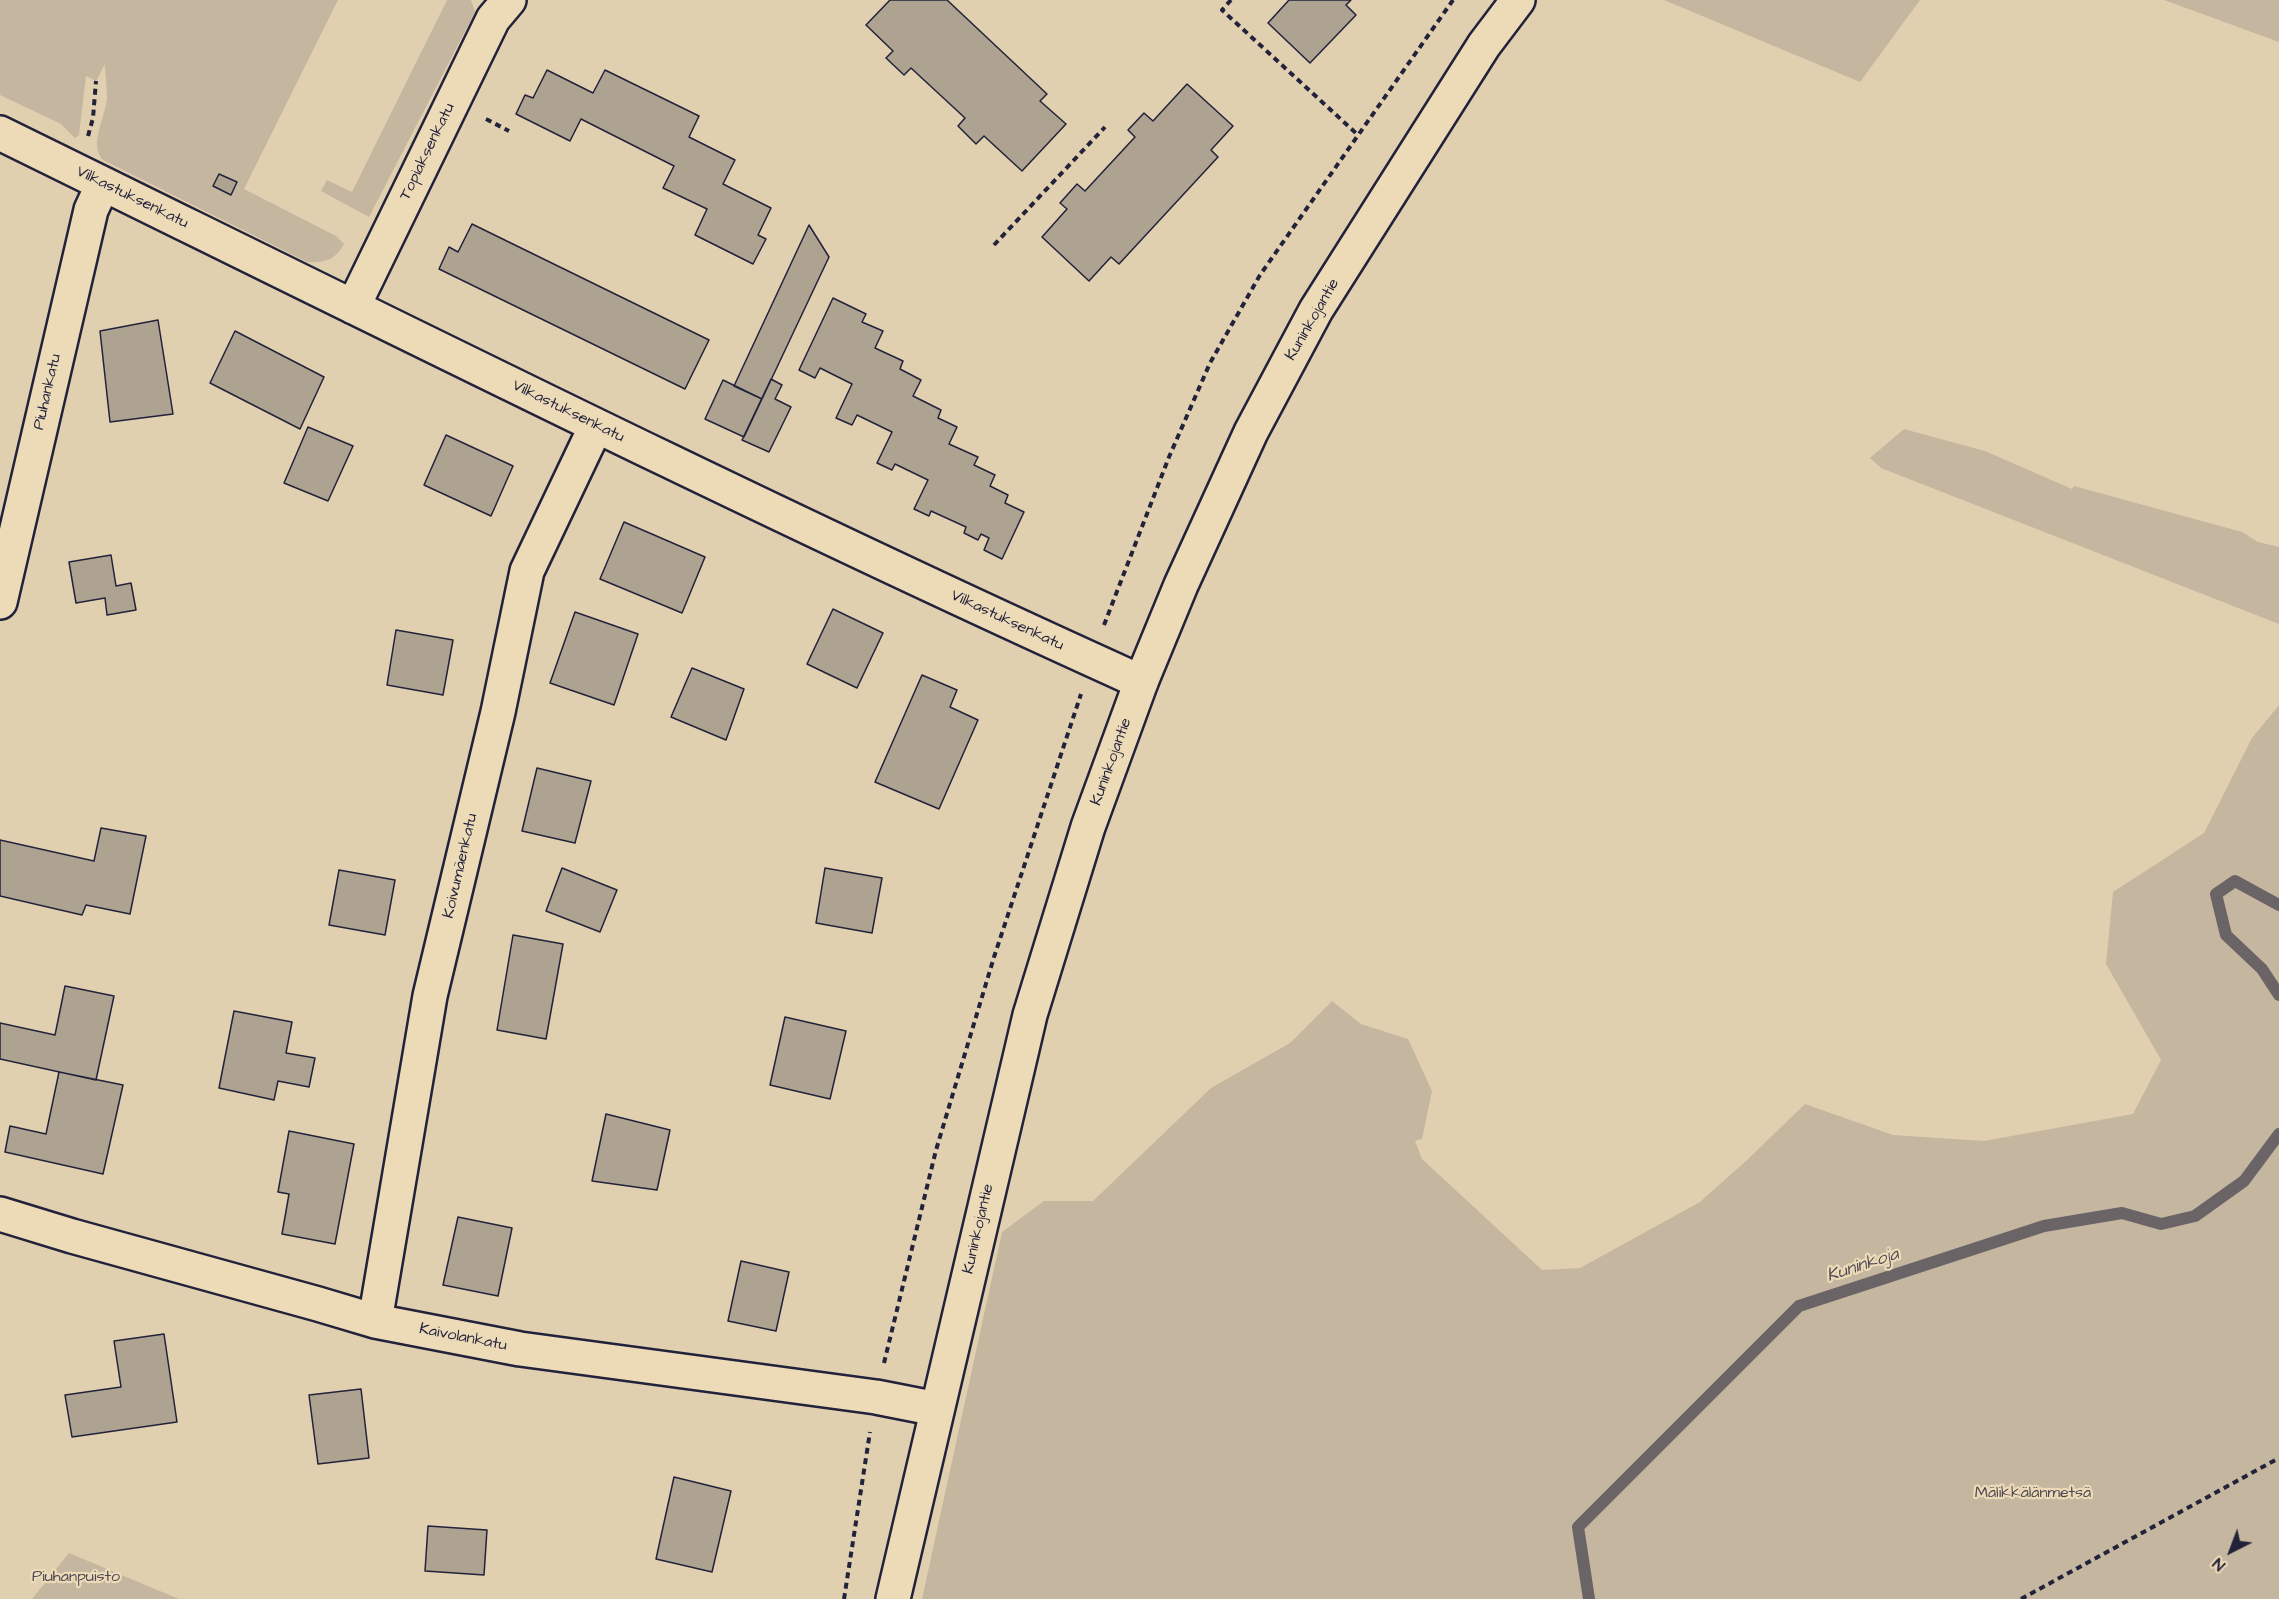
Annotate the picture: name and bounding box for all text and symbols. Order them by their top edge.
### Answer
street label: Topiaksenkatu [396,100,460,204]
street label: Vilkastuksenkatu [73,162,191,234]
street label: Kuninkojantie [1282,276,1344,364]
street label: Piuhankatu [30,352,66,432]
street label: Vilkastuksenkatu [509,376,627,448]
street label: Vilkastuksenkatu [947,586,1067,656]
street label: Kuninkojantie [1087,716,1137,808]
street label: Koivumäenkatu [440,812,482,920]
street label: Kuninkojantie [959,1182,999,1276]
water label: Kuninkoja [1824,1244,1902,1288]
street label: Kaivolankatu [418,1320,508,1356]
park label: Mälikkälänmetsä [1975,1484,2091,1504]
north arrow [2201,1521,2261,1581]
text: N [2208,1553,2230,1576]
park label: Piuhanpuisto [32,1568,120,1588]

